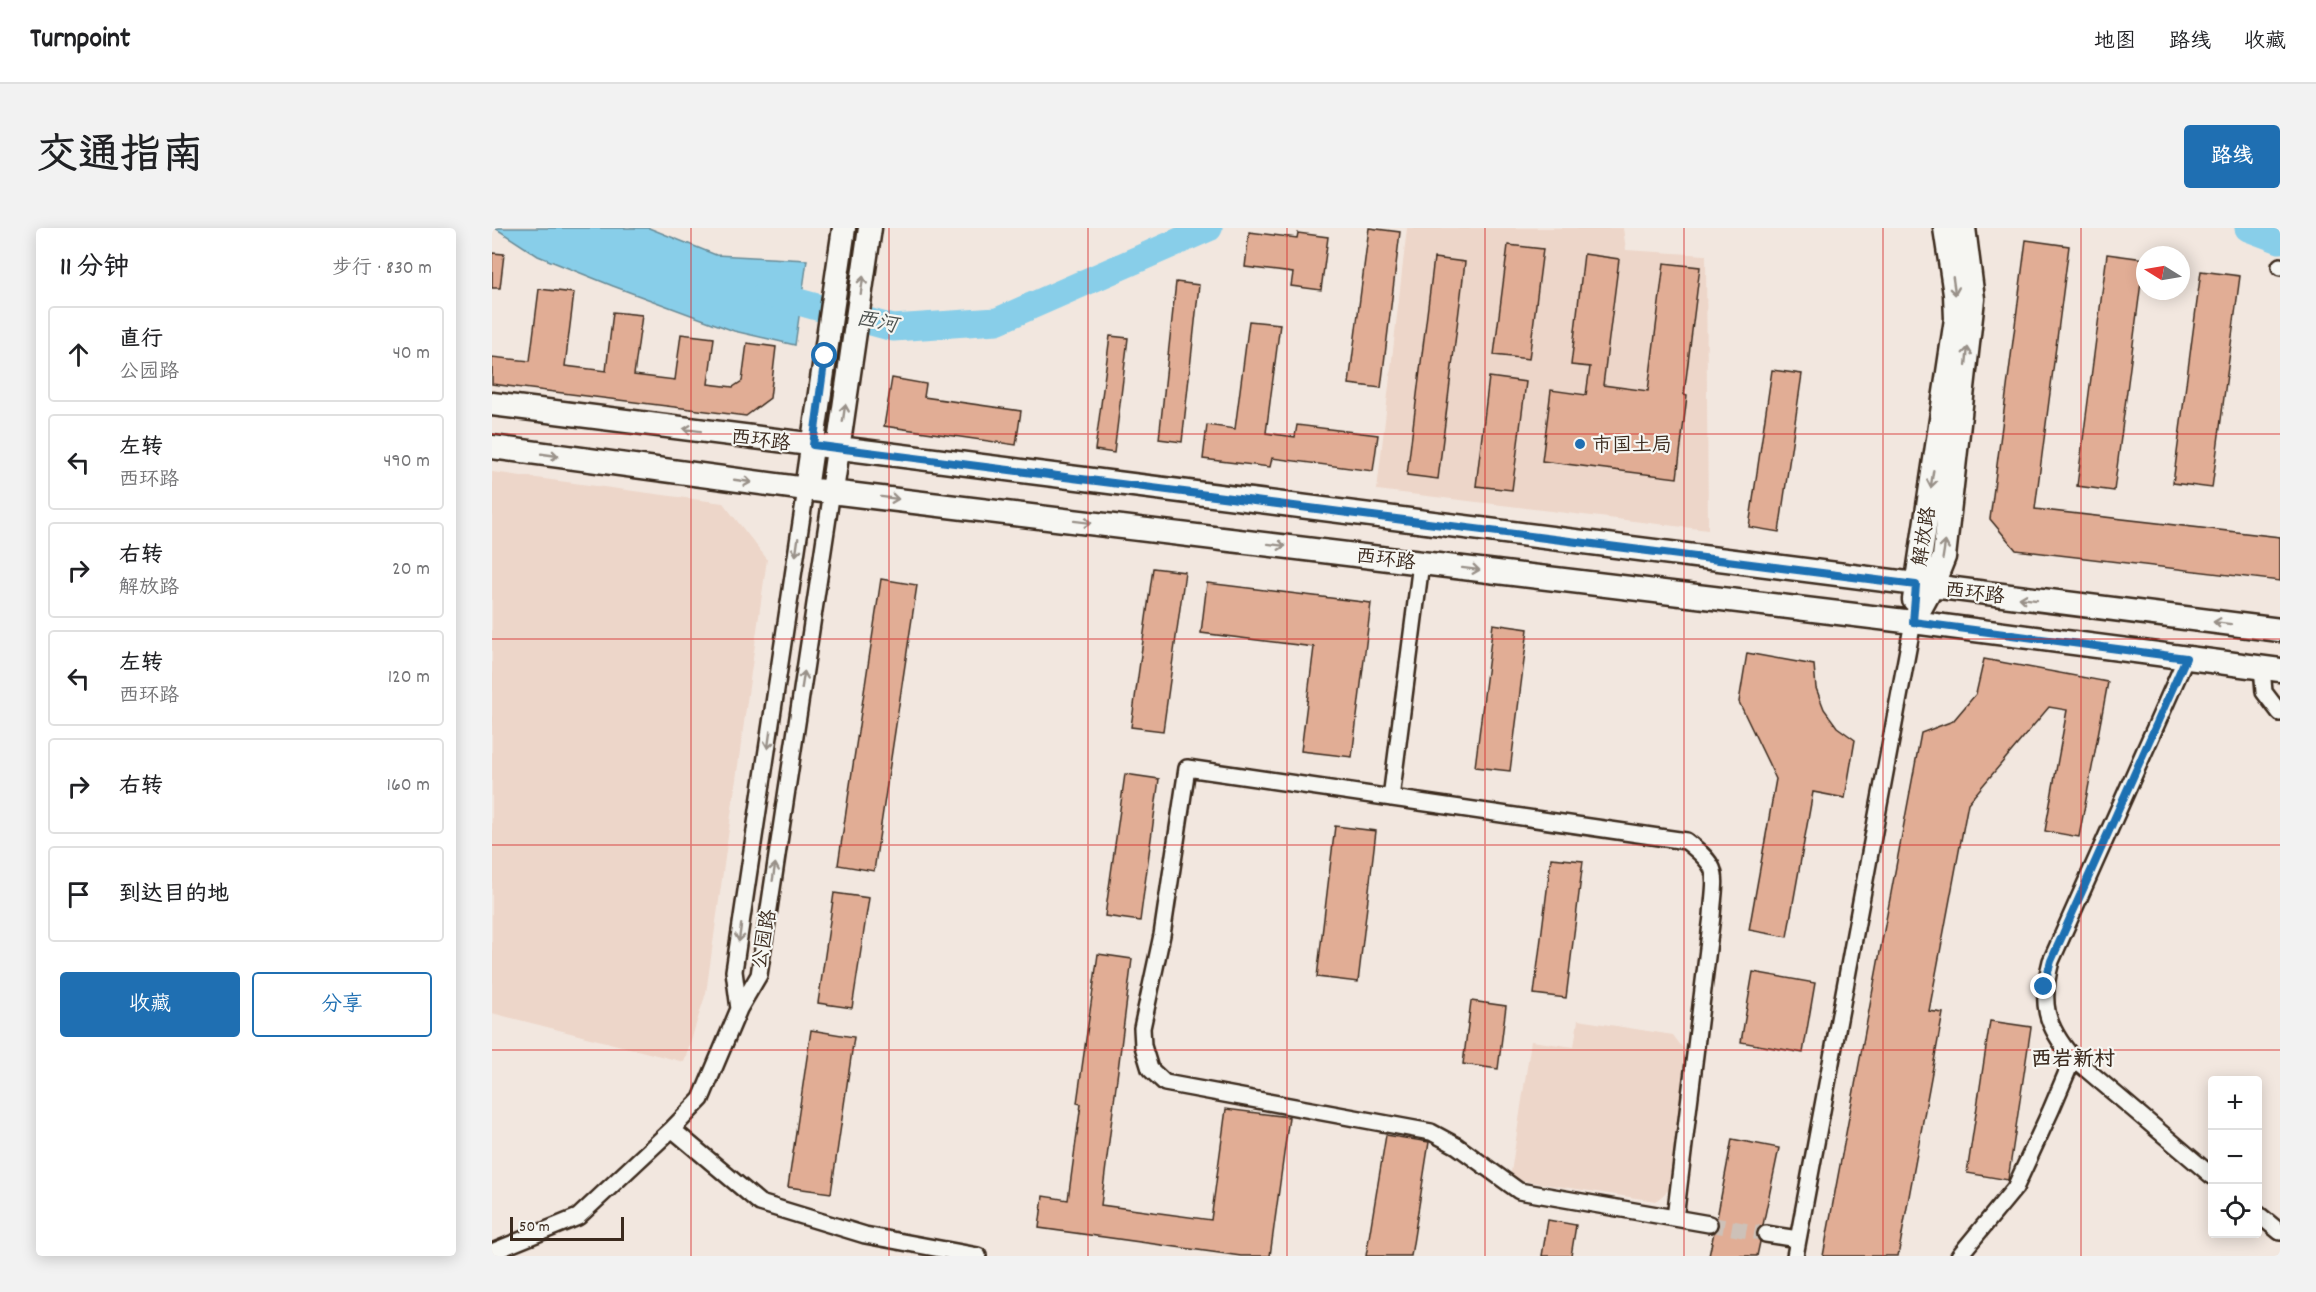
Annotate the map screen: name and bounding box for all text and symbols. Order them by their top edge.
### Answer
text: Turnpoint [30,21,130,61]
text: 地图 [2094,28,2136,58]
text: 路线 [2169,28,2211,58]
text: 收藏 [2244,28,2286,58]
button: 路线 [2184,125,2280,188]
text: 交通指南 [36,129,204,189]
north arrow [2136,246,2190,300]
text: 11 分钟 [60,250,129,287]
text: 步行 · 830 m [332,255,432,283]
one-way arrow [857,275,868,295]
one-way arrow [1948,275,1959,295]
water label: 西河 [853,305,903,343]
text: 直行 [119,325,163,356]
icon: ahead [62,338,95,371]
text: 40 m [392,340,430,368]
route start [811,342,837,368]
one-way arrow [1962,347,1973,367]
text: 公园路 [119,359,179,387]
one-way arrow [838,403,849,423]
one-way arrow [683,424,703,435]
street label: 西环路 [729,424,793,460]
text: 左转 [119,433,163,464]
place label: 市国土局 [1592,433,1672,461]
marker: 市国土局 [1573,437,1587,451]
icon: left [62,446,95,479]
text: 490 m [383,448,430,476]
one-way arrow [540,450,559,461]
text: 西环路 [119,467,179,495]
one-way arrow [1926,468,1937,488]
one-way arrow [733,476,753,487]
one-way arrow [879,493,899,504]
street label: 解放路 [1907,504,1945,568]
one-way arrow [1073,517,1093,528]
one-way arrow [792,537,803,556]
one-way arrow [1267,540,1286,551]
one-way arrow [1939,540,1950,560]
text: 右转 [119,541,163,572]
street label: 西环路 [1354,543,1418,579]
icon: right [62,554,95,587]
text: 20 m [392,556,430,584]
one-way arrow [1460,563,1480,574]
text: 解放路 [119,575,179,603]
street label: 西环路 [1943,577,2007,613]
one-way arrow [2019,593,2039,604]
one-way arrow [2213,617,2232,628]
text: 左转 [119,649,163,680]
icon: left [62,662,95,695]
text: 120 m [388,664,430,692]
one-way arrow [798,670,809,690]
text: 西环路 [119,683,179,711]
one-way arrow [763,730,774,749]
icon: right [62,770,95,803]
text: 右转 [119,772,163,803]
text: 160 m [387,772,430,800]
one-way arrow [769,863,780,883]
icon: arrive [62,878,95,911]
text: 到达目的地 [119,880,229,911]
street label: 公园路 [747,907,785,971]
one-way arrow [734,922,745,942]
button: 收藏 [60,972,240,1037]
button: 分享 [252,972,432,1037]
route end [2030,973,2056,999]
district label: 西岩新村 [2031,1046,2115,1076]
map controls [2208,1076,2262,1238]
button: + [2208,1076,2262,1130]
button: − [2208,1130,2262,1184]
button: locate [2208,1184,2262,1238]
scale bar [510,1214,624,1242]
text: 50 m [519,1216,550,1239]

